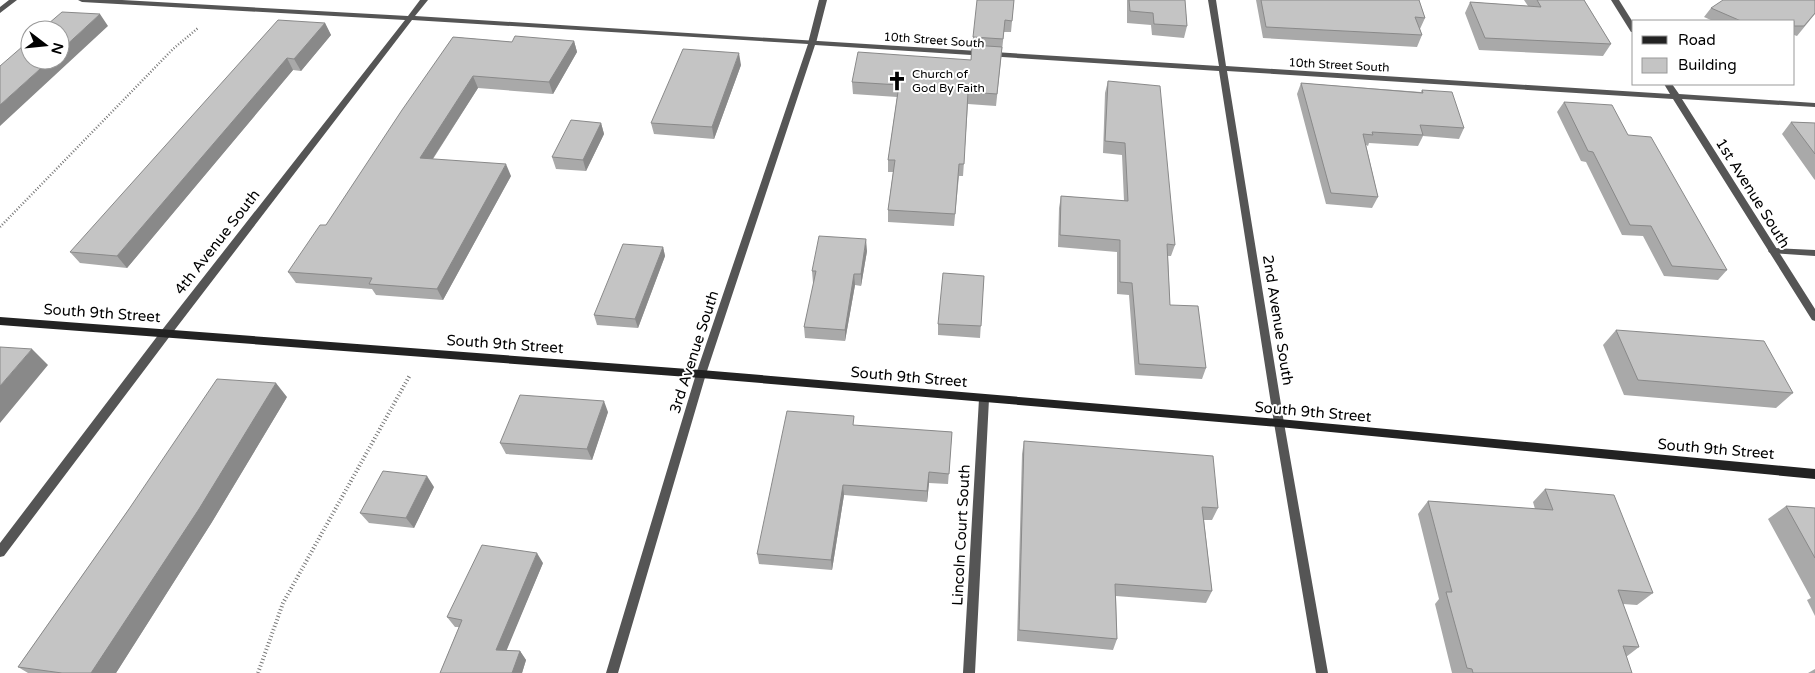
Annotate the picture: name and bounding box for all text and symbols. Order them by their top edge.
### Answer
north arrow [20,20,70,70]
legend [1632,20,1795,85]
street label: 10th Street South [883,29,985,51]
text: Road [1678,31,1716,49]
text: N [47,41,67,56]
street label: 10th Street South [1288,55,1390,75]
text: Building [1678,56,1737,74]
place label: Church of God By Faith [912,67,985,95]
church icon: Church of God By Faith [886,70,908,92]
street label: 1st Avenue South [1712,135,1794,251]
street label: 4th Avenue South [170,186,264,298]
street label: 2nd Avenue South [1259,253,1297,387]
street label: 3rd Avenue South [666,288,722,416]
street label: South 9th Street [43,300,161,326]
street label: South 9th Street [446,331,564,357]
street label: South 9th Street [850,363,968,391]
street label: South 9th Street [1254,398,1372,426]
street label: South 9th Street [1657,435,1775,463]
street label: Lincoln Court South [948,464,974,606]

